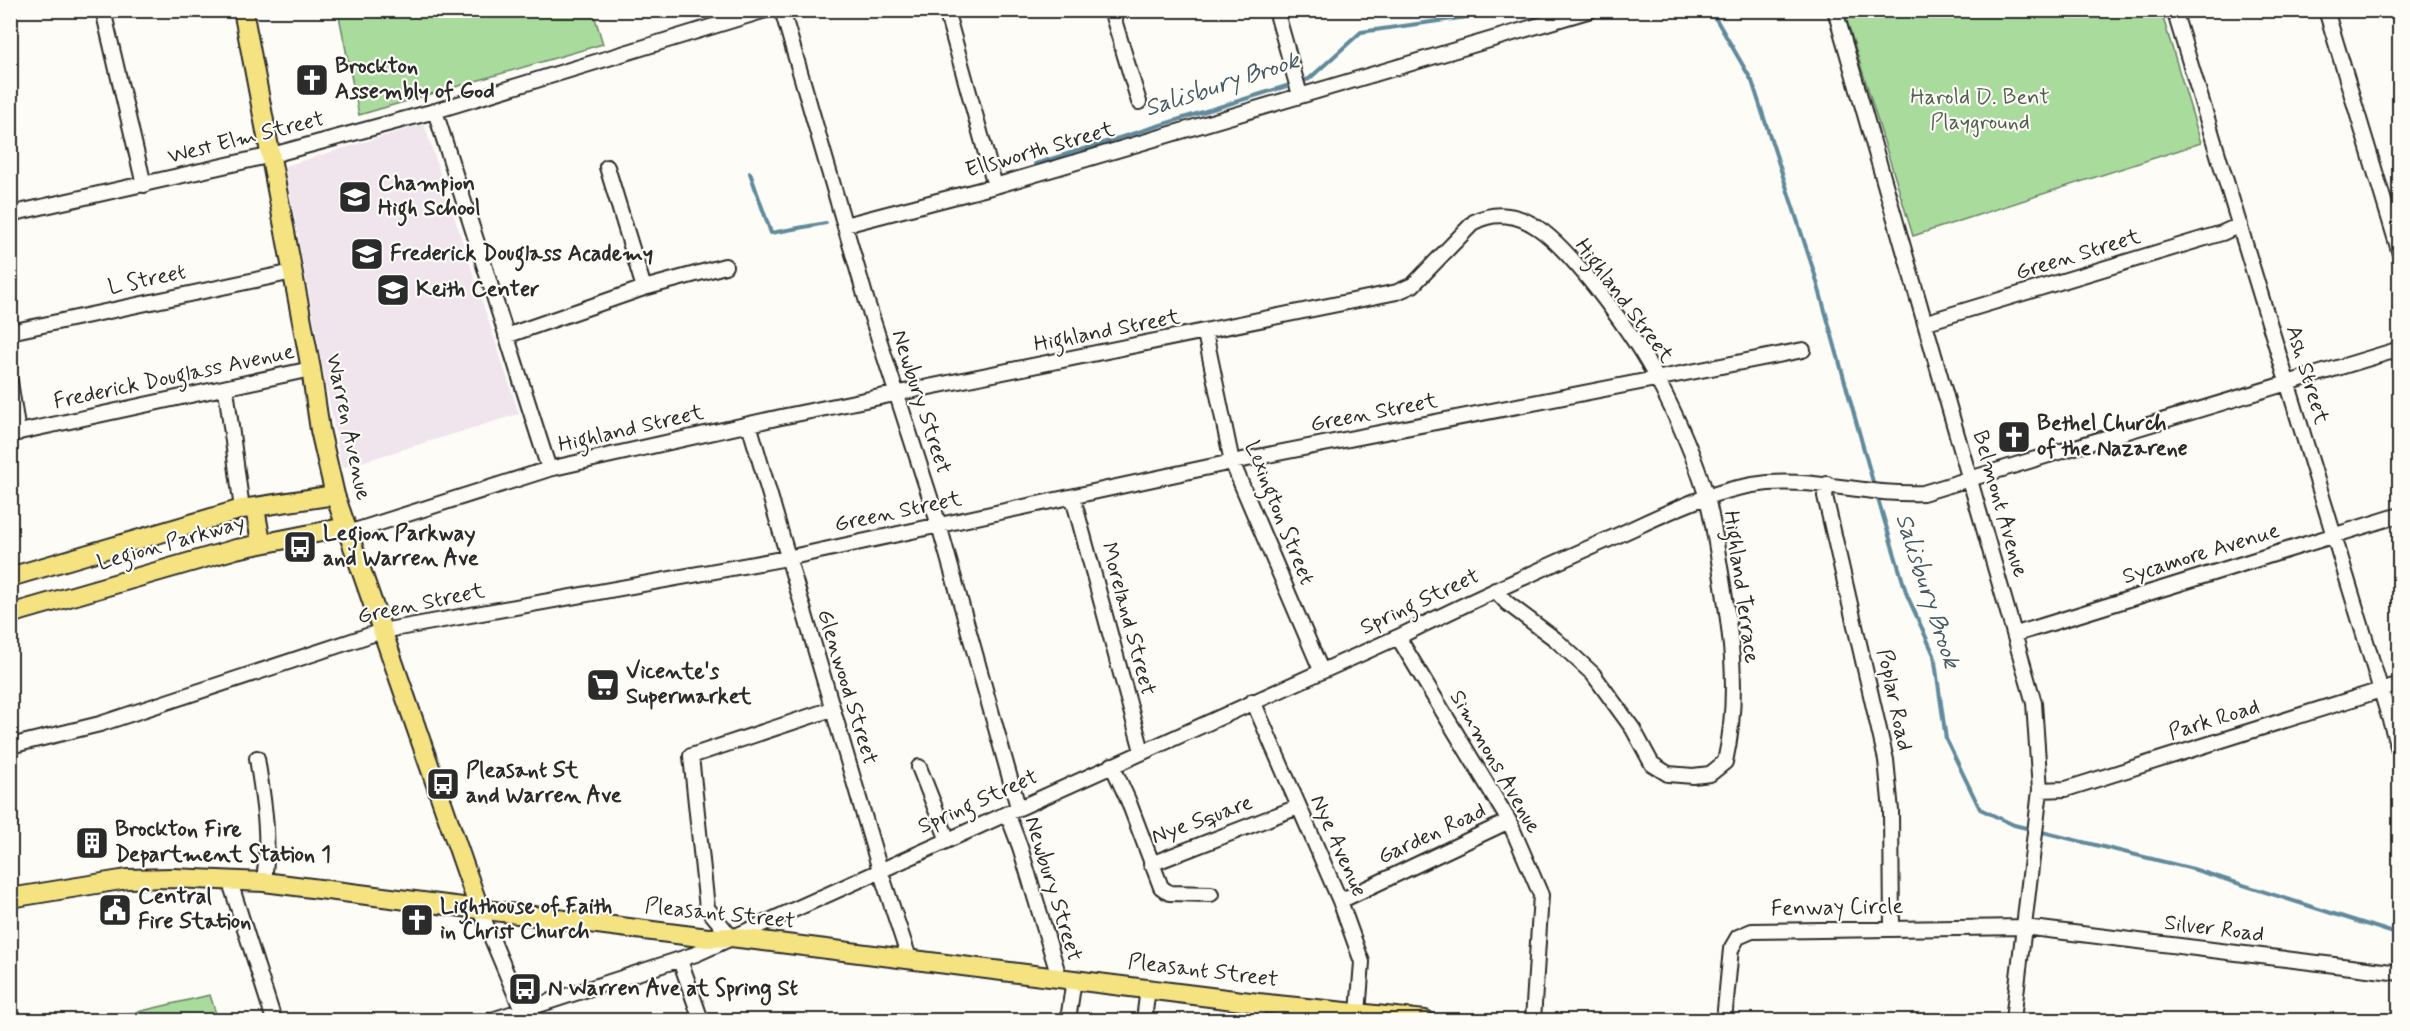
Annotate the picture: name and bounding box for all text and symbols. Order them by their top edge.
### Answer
water label: Salisbury Brook [1141,45,1305,125]
place label: Brockton Assembly of God [335,53,495,106]
church icon: Brockton Assembly of God [294,62,330,98]
park label: Harold D. Bent Playground [1910,84,2050,138]
street label: West Elm Street [165,105,327,171]
street label: Ellsworth Street [962,115,1118,185]
place label: Champion High School [378,170,481,227]
school or university icon: Champion High School [337,179,373,215]
street label: Green Street [2012,223,2144,287]
street label: Highland Street [1566,233,1680,371]
school or university icon: Frederick Douglass Academy [349,236,385,272]
place label: Frederick Douglass Academy [390,240,653,272]
street label: L Street [106,258,188,302]
school or university icon: Keith Center [375,272,411,308]
place label: Keith Center [416,276,540,304]
street label: Highland Street [1031,303,1183,362]
street label: Ash Street [2279,322,2335,428]
street label: Newbury Street [885,326,957,478]
street label: Frederick Douglass Avenue [51,338,298,419]
street label: Warren Avenue [319,351,377,503]
street label: Green Street [1308,387,1440,439]
street label: Highland Street [556,399,707,462]
place label: Bethel Church of the Nazarene [2037,410,2188,463]
church icon: Bethel Church of the Nazarene [1996,419,2032,455]
street label: Belmont Avenue [1966,427,2034,581]
street label: Lexington Street [1235,437,1321,590]
street label: Green Street [832,485,964,539]
street label: Legion Parkway [94,509,249,580]
street label: Highland Terrace [1713,509,1766,666]
water label: Salisbury Brook [1887,510,1967,674]
street label: Sycamore Avenue [2119,517,2283,591]
place label: Legion Parkway and Warren Ave [323,520,479,573]
bus stop icon: Legion Parkway and Warren Ave [282,529,318,565]
street label: Moreland Street [1094,539,1162,699]
street label: Spring Street [1356,562,1485,645]
street label: Green Street [355,577,487,631]
street label: Glenwood Street [810,606,884,768]
street label: Poplar Road [1870,647,1918,753]
place label: Vicente's Supermarket [626,658,753,711]
supermarket icon: Vicente's Supermarket [585,667,621,703]
street label: Simmons Avenue [1443,685,1547,839]
street label: Park Road [2165,693,2263,747]
place label: Pleasant St and Warren Ave [466,757,622,810]
street label: Spring Street [914,763,1044,844]
bus stop icon: Pleasant St and Warren Ave [425,766,461,802]
street label: Nye Square [1148,789,1257,851]
street label: Nye Avenue [1303,791,1373,901]
street label: Garden Road [1373,797,1491,871]
street label: Newbury Street [1018,813,1088,965]
place label: Brockton Fire Department Station 1 [115,816,331,869]
building icon: Brockton Fire Department Station 1 [74,825,110,861]
place label: Central Fire Station [138,883,251,936]
public building icon: Central Fire Station [97,892,133,928]
street label: Pleasant Street [643,892,797,936]
place label: Lighthouse of Faith in Christ Church [440,893,612,946]
street label: Fenway Circle [1771,893,1904,923]
church icon: Lighthouse of Faith in Christ Church [399,902,435,938]
street label: Silver Road [2162,909,2266,949]
street label: Pleasant Street [1126,948,1280,994]
bus stop icon: N Warren Ave at Spring St [507,971,543,1007]
place label: N Warren Ave at Spring St [548,975,798,1006]

